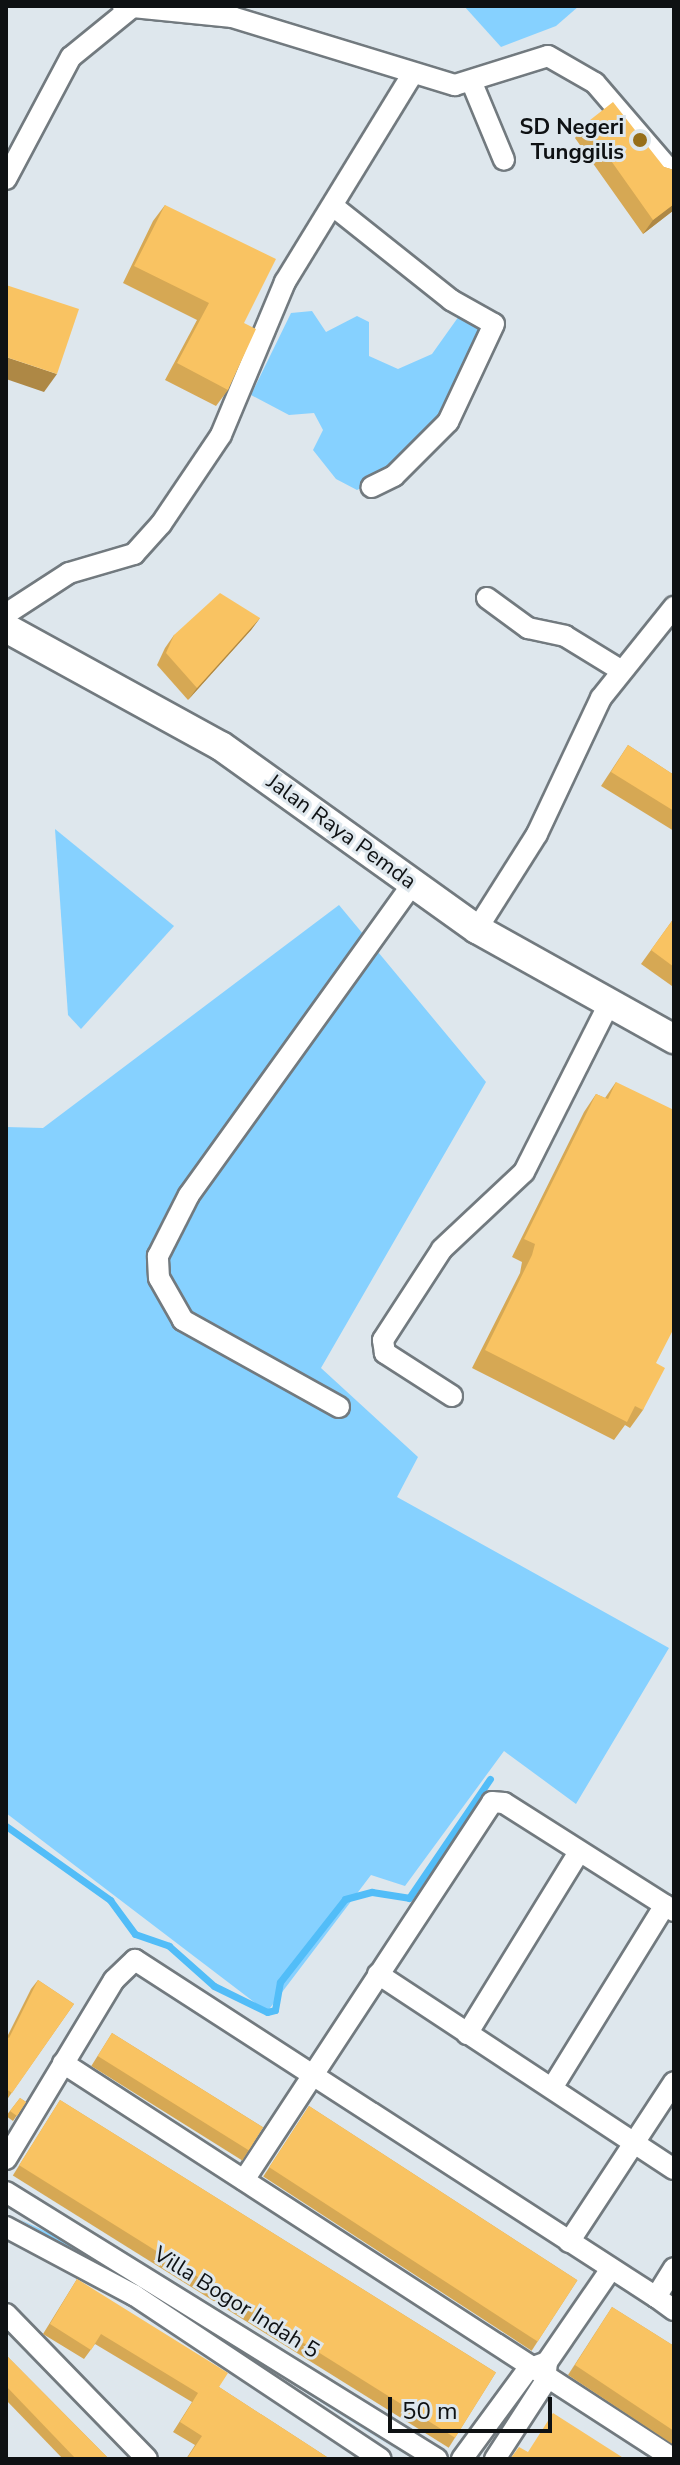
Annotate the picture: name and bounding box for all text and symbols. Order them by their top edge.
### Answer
place label: SD Negeri Tunggilis [520,114,624,166]
marker: SD Negeri Tunggilis [631,131,649,149]
street label: Jalan Raya Pemda [261,769,421,895]
street label: Villa Bogor Indah 5 [148,2241,324,2365]
scale bar [392,2381,556,2431]
text: 50 m [402,2395,458,2427]

